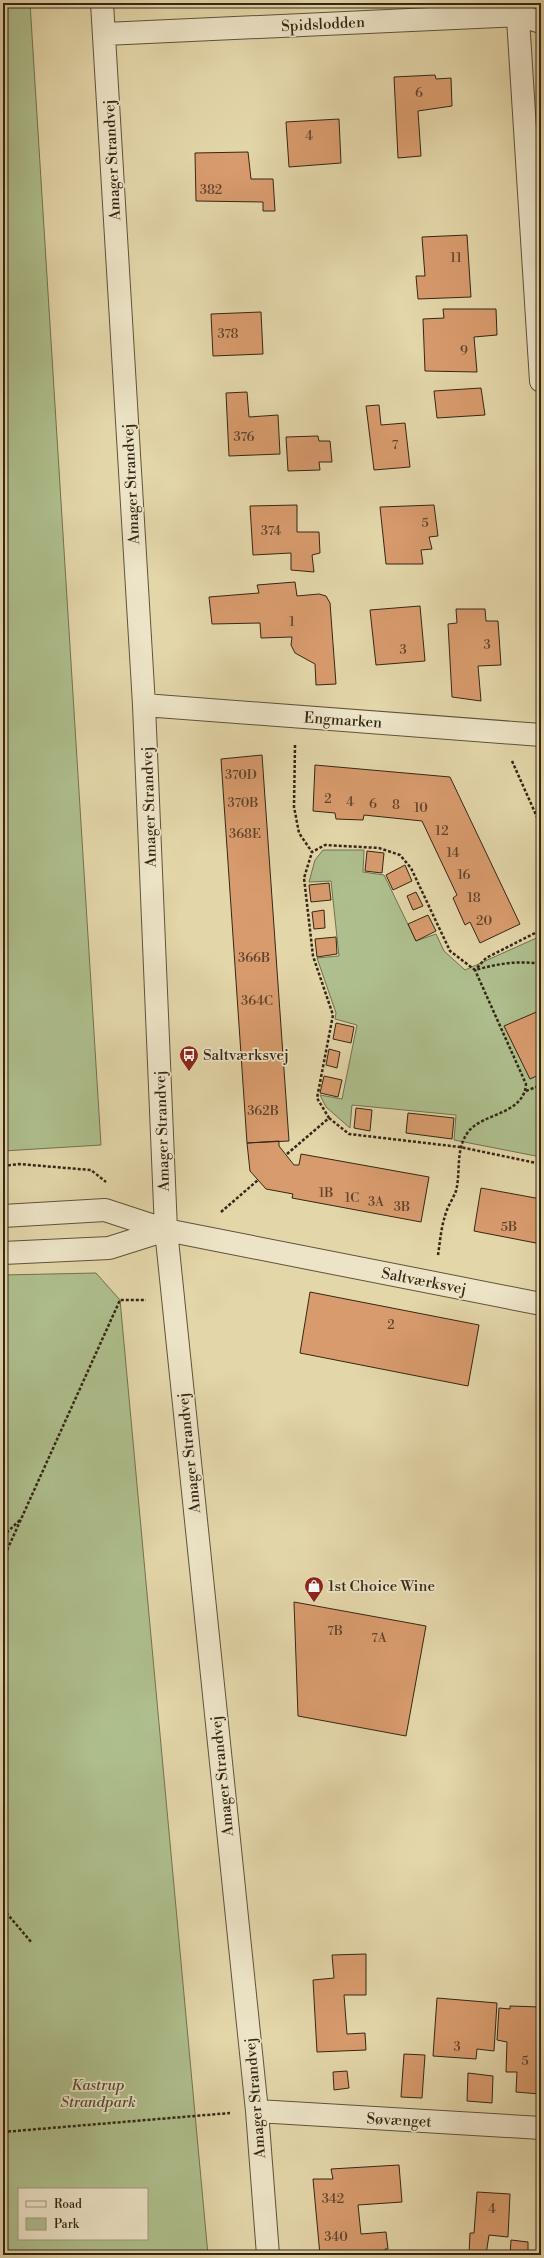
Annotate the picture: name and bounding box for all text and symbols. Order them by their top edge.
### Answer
street label: Spidslodden [281,13,365,36]
house number: 6 [415,85,423,101]
street label: Amager Strandvej [100,99,125,222]
house number: 4 [305,128,313,144]
house number: 382 [200,182,222,198]
house number: 11 [450,250,462,266]
house number: 378 [217,326,239,342]
house number: 9 [460,343,468,359]
street label: Amager Strandvej [119,423,144,546]
house number: 376 [234,429,255,445]
house number: 7 [392,437,399,453]
house number: 5 [421,515,429,531]
house number: 374 [261,523,281,539]
house number: 1 [289,614,295,630]
house number: 3 [483,637,491,653]
house number: 3 [399,642,407,658]
street label: Engmarken [303,708,383,733]
street label: Amager Strandvej [138,746,161,869]
house number: 370D [225,767,257,783]
house number: 2 [324,791,332,807]
house number: 4 [346,794,354,810]
house number: 370B [228,795,258,811]
house number: 6 [369,796,377,812]
house number: 8 [392,797,400,813]
house number: 10 [414,800,428,816]
house number: 12 [435,823,449,839]
house number: 368E [229,826,261,842]
house number: 14 [447,845,460,861]
house number: 16 [457,867,471,883]
house number: 18 [467,890,481,906]
house number: 20 [476,913,492,929]
house number: 366B [238,950,270,966]
house number: 364C [241,993,273,1009]
bus stop icon: Saltværksvej [178,1044,200,1072]
place label: Saltværksvej [203,1046,289,1065]
street label: Amager Strandvej [151,1070,174,1193]
house number: 362B [247,1103,279,1119]
house number: 1B [319,1185,333,1201]
house number: 1C [345,1190,359,1206]
house number: 3A [368,1194,385,1210]
house number: 3B [394,1199,410,1215]
house number: 5B [501,1219,517,1235]
street label: Saltværksvej [380,1264,468,1299]
house number: 2 [387,1317,395,1333]
street label: Amager Strandvej [174,1392,205,1515]
shop icon: 1st Choice Wine [303,1575,325,1603]
place label: 1st Choice Wine [328,1577,435,1596]
house number: 7B [327,1623,343,1639]
house number: 7A [371,1630,388,1646]
street label: Amager Strandvej [207,1715,238,1838]
street label: Amager Strandvej [241,2037,270,2160]
house number: 3 [453,2039,461,2055]
house number: 5 [521,2053,529,2069]
park label: Kastrup Strandpark [60,2076,136,2112]
street label: Søvænget [366,2109,433,2132]
legend [18,2188,148,2240]
house number: 342 [322,2191,344,2207]
text: Road [54,2197,82,2212]
house number: 4 [488,2201,496,2217]
text: Park [54,2217,80,2232]
house number: 340 [324,2229,348,2245]

